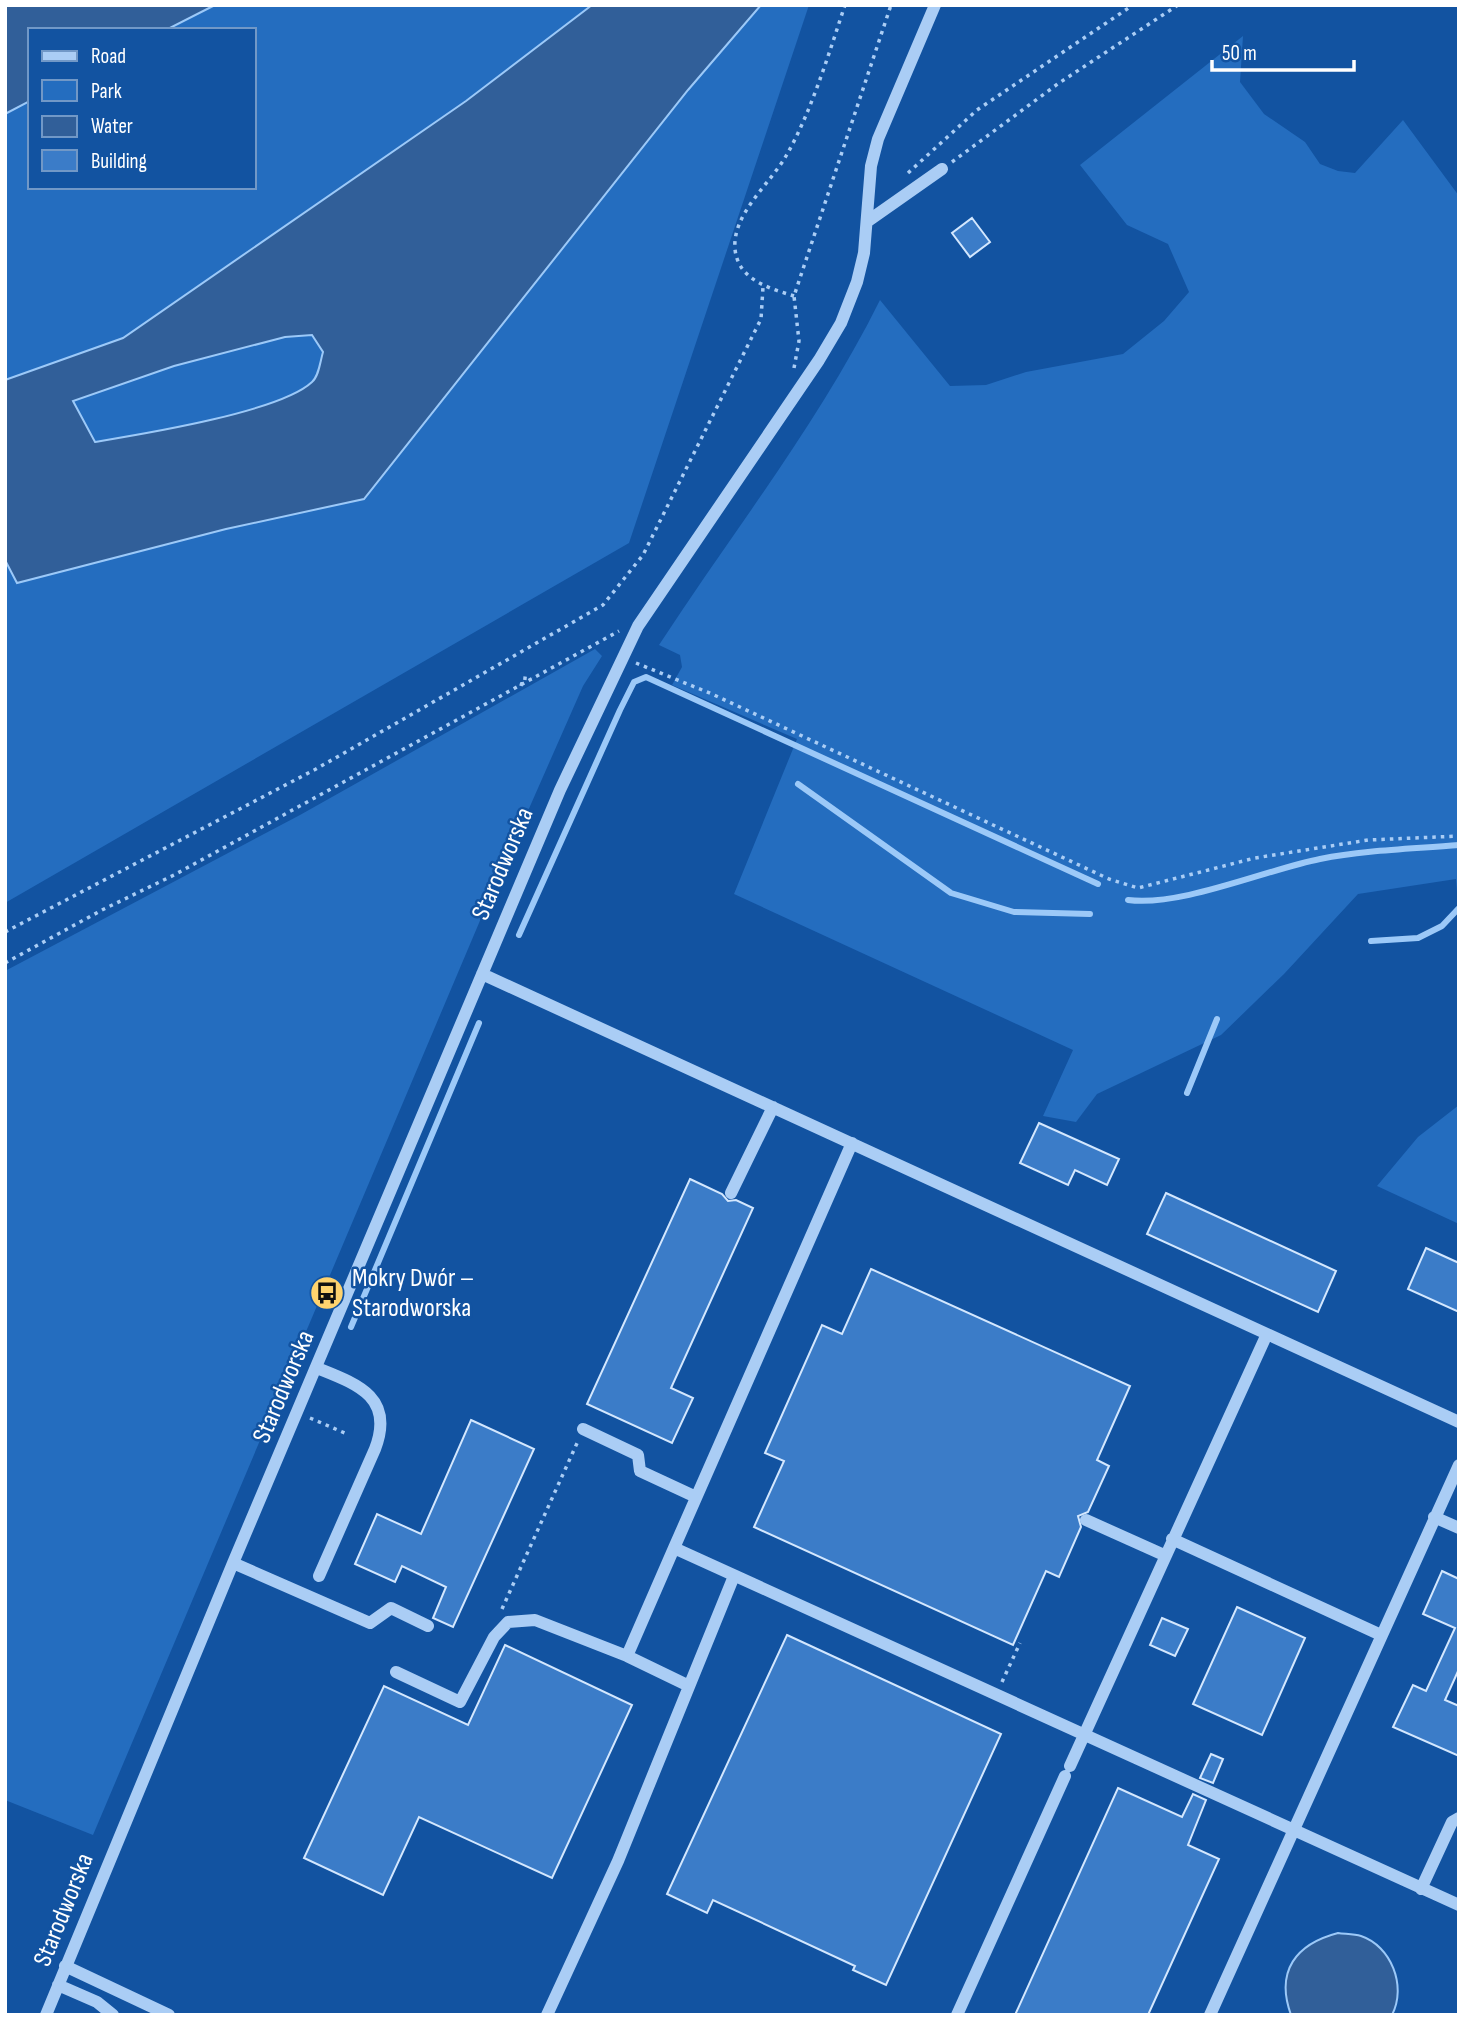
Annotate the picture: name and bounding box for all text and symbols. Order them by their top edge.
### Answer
legend [28,28,256,189]
scale bar [1212,28,1354,72]
text: 50 m [1222,41,1257,66]
text: Road [91,44,126,69]
text: Park [91,79,122,104]
text: Water [91,114,133,139]
text: Building [91,149,147,174]
street label: Starodworska [465,803,541,925]
place label: Mokry Dwór – Starodworska [352,1263,474,1324]
bus stop icon: Mokry Dwór – Starodworska [308,1274,346,1312]
street label: Starodworska [246,1326,322,1448]
street label: Starodworska [27,1849,101,1971]

